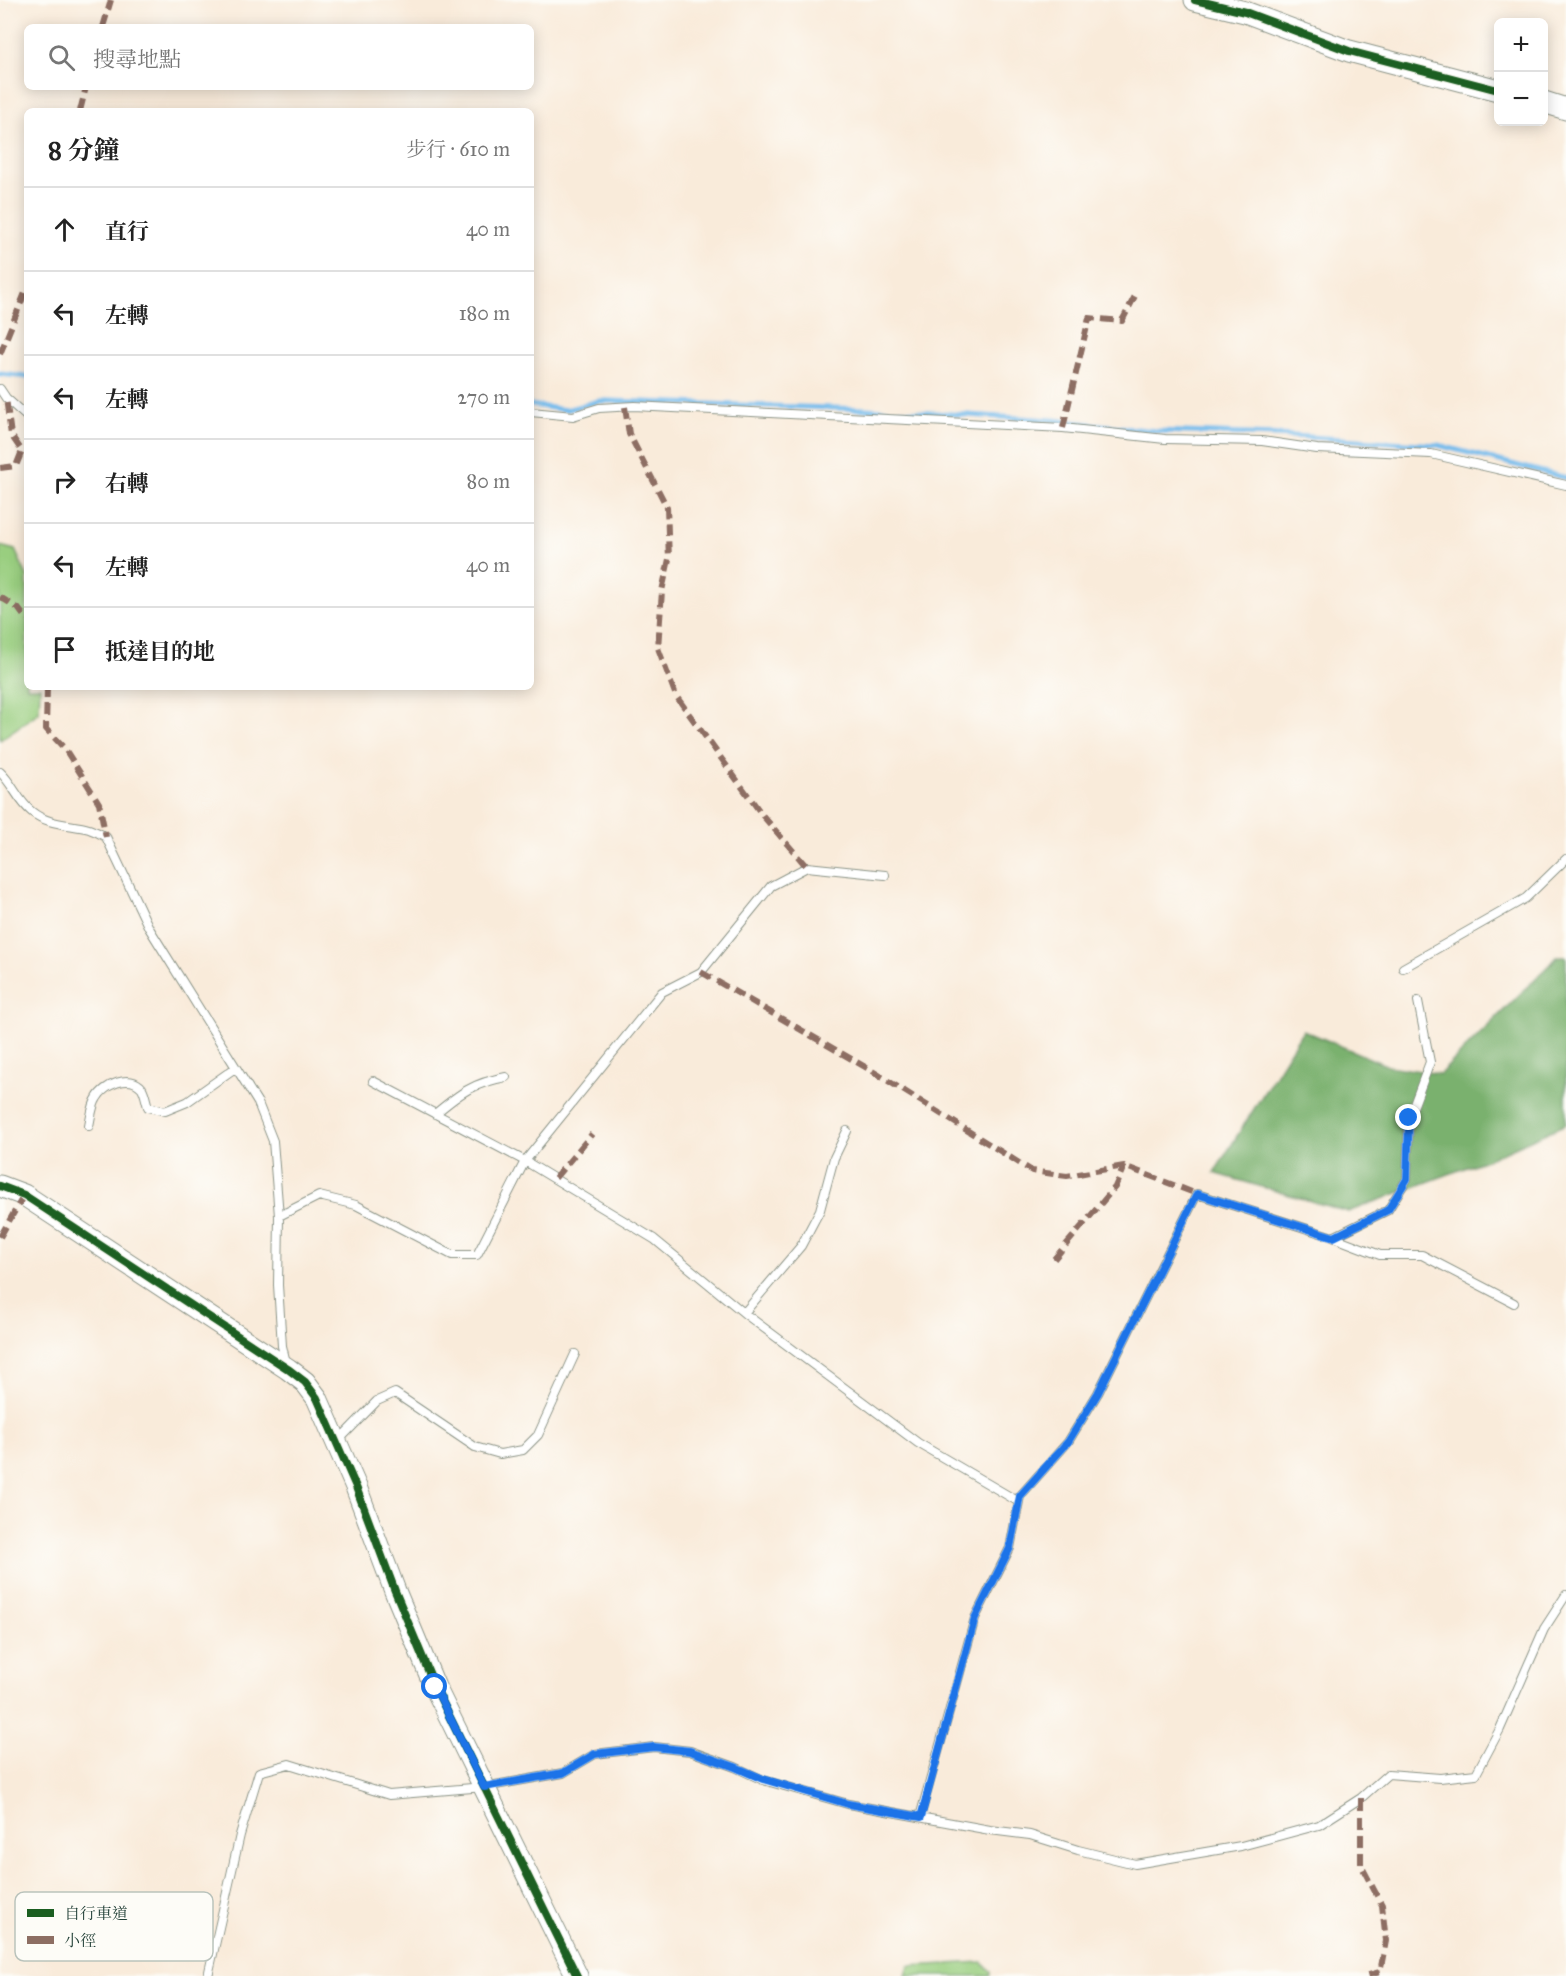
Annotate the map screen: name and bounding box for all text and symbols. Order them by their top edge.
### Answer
map controls [1494,18,1548,126]
button: + [1494,18,1548,72]
search box [24,24,534,90]
icon: search [45,41,78,74]
text: 搜尋地點 [93,46,181,73]
button: − [1494,72,1548,126]
text: 8 分鐘 [48,134,119,166]
text: 步行 · 610 m [406,137,510,161]
icon: ahead [48,213,81,246]
text: 40 m [466,217,510,241]
text: 直行 [105,218,149,245]
icon: left [48,297,81,330]
text: 180 m [459,301,510,325]
text: 左轉 [105,302,149,329]
icon: left [48,381,81,414]
text: 270 m [457,385,510,409]
text: 左轉 [105,386,149,413]
icon: right [48,465,81,498]
text: 80 m [467,469,510,493]
text: 右轉 [105,470,149,497]
icon: left [48,549,81,582]
text: 40 m [466,553,510,577]
text: 左轉 [105,554,149,581]
icon: arrive [48,633,81,666]
text: 抵達目的地 [105,638,215,665]
route end [1395,1104,1421,1130]
route start [421,1673,447,1699]
legend [15,1892,213,1961]
text: 自行車道 [64,1904,128,1923]
text: 小徑 [64,1931,96,1950]

